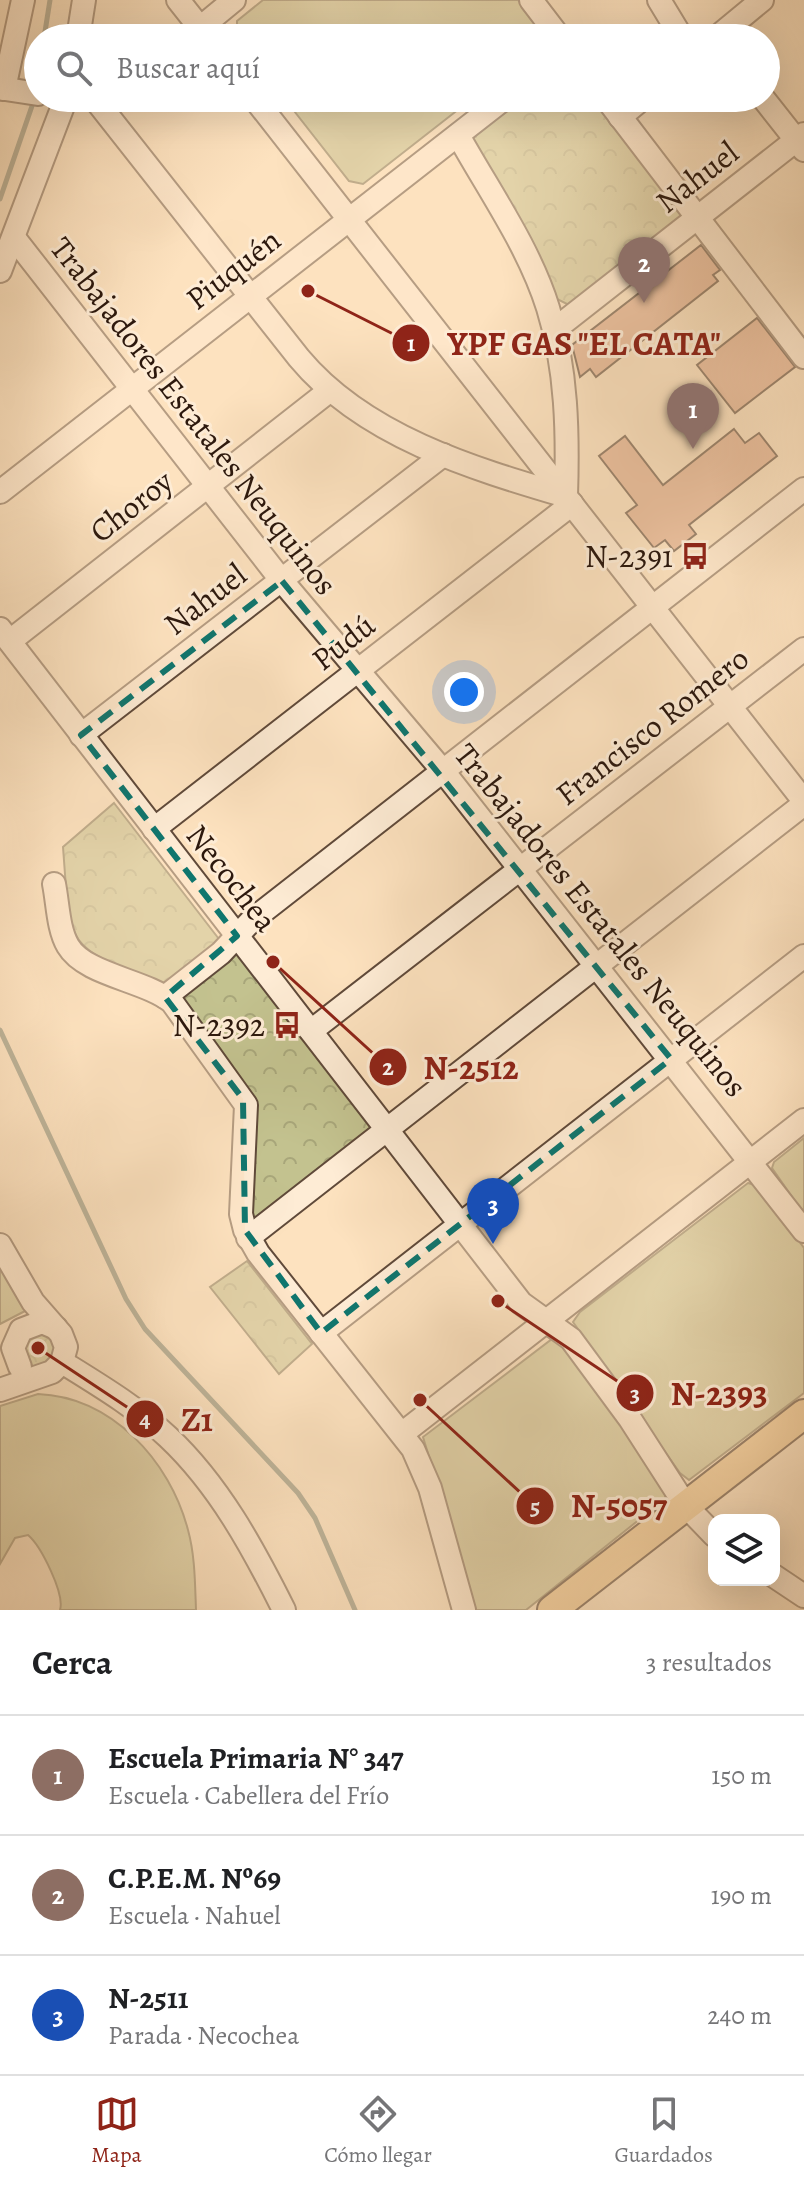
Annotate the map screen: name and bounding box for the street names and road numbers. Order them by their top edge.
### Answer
street label: Nahuel [646,131,748,223]
street label: Piuquén [176,218,290,320]
street label: Trabajadores Estatales Neuquinos [40,228,348,604]
street label: Choroy [80,459,182,552]
street label: Nahuel [154,553,256,645]
street label: Pudú [302,603,384,681]
street label: Francisco Romero [546,637,758,815]
street label: Trabajadores Estatales Neuquinos [444,734,758,1106]
street label: Necochea [176,815,288,941]

